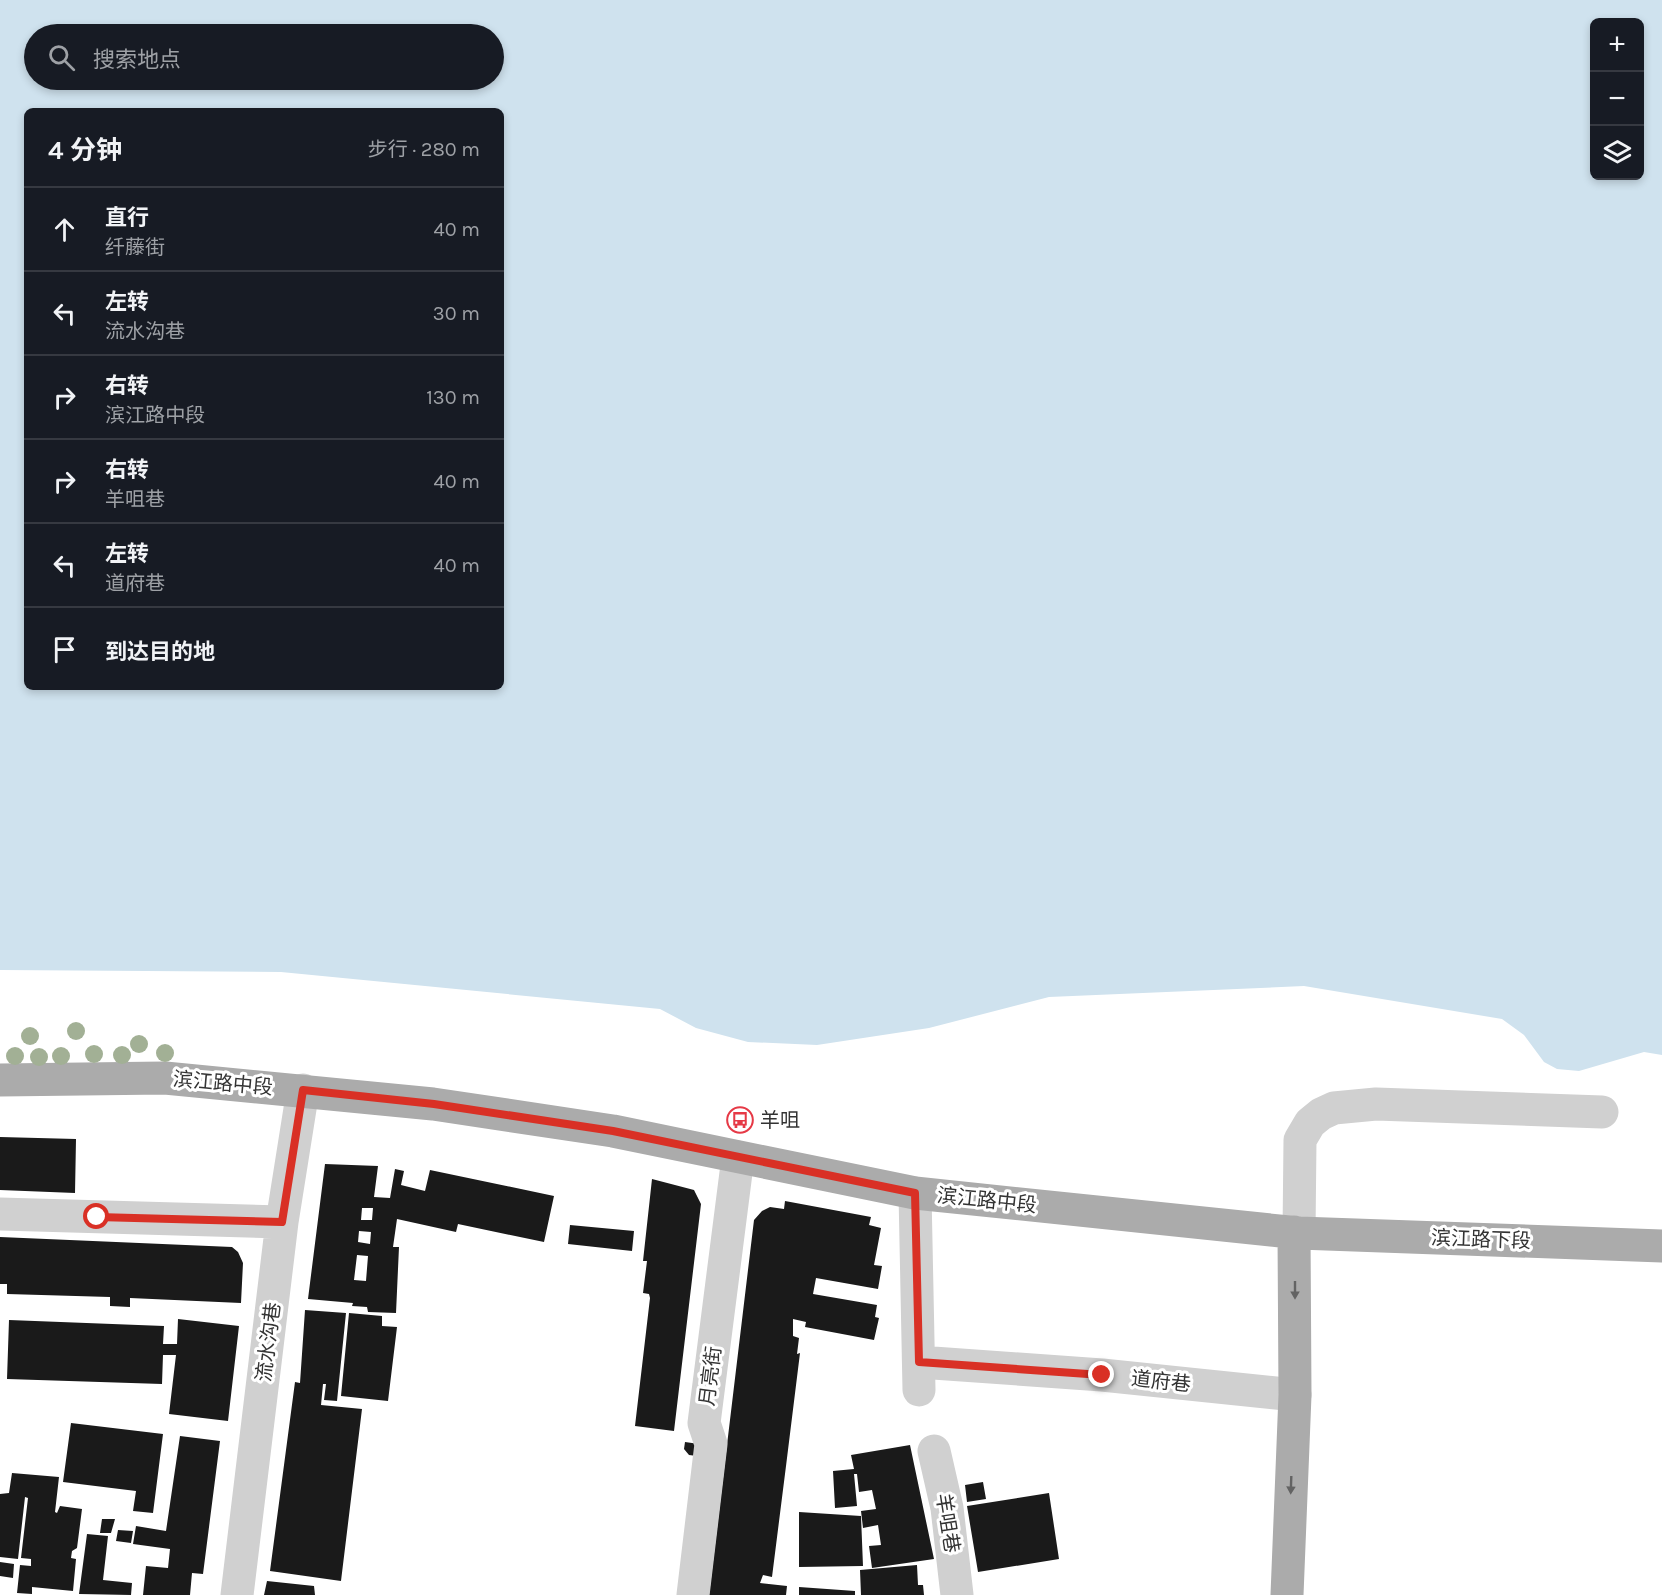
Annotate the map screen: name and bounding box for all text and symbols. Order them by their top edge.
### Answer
map controls [1590,18,1644,180]
button: + [1590,18,1644,72]
search box [24,24,504,90]
icon: search [45,41,78,74]
text: 搜索地点 [93,47,181,73]
button: − [1590,72,1644,126]
button: layers [1590,126,1644,180]
text: 4 分钟 [48,135,122,166]
text: 步行 · 280 m [368,138,480,161]
text: 直行 [105,205,149,231]
icon: ahead [48,213,81,246]
text: 40 m [434,218,480,241]
text: 纤藤街 [105,236,165,259]
text: 左转 [105,289,149,315]
icon: left [48,297,81,330]
text: 30 m [433,302,480,325]
text: 流水沟巷 [105,320,185,343]
text: 右转 [105,373,149,399]
icon: right [48,381,81,414]
text: 130 m [426,386,480,409]
text: 滨江路中段 [105,404,205,427]
text: 右转 [105,457,149,483]
icon: right [48,465,81,498]
text: 40 m [434,470,480,493]
text: 羊咀巷 [105,488,165,511]
text: 左转 [105,541,149,567]
icon: left [48,549,81,582]
text: 40 m [434,554,480,577]
text: 道府巷 [105,572,165,595]
icon: arrive [48,633,81,666]
text: 到达目的地 [105,639,215,665]
street label: 滨江路中段 [172,1068,274,1099]
bus stop icon: 羊咀 [725,1105,755,1135]
place label: 羊咀 [760,1109,800,1132]
street label: 滨江路中段 [936,1184,1038,1217]
route start [83,1203,109,1229]
street label: 滨江路下段 [1431,1226,1531,1253]
one-way arrow [1290,1281,1300,1300]
street label: 流水沟巷 [252,1301,285,1383]
street label: 月亮街 [695,1345,726,1407]
route end [1088,1361,1114,1387]
street label: 道府巷 [1130,1367,1192,1396]
one-way arrow [1287,1476,1296,1495]
street label: 羊咀巷 [931,1492,964,1555]

